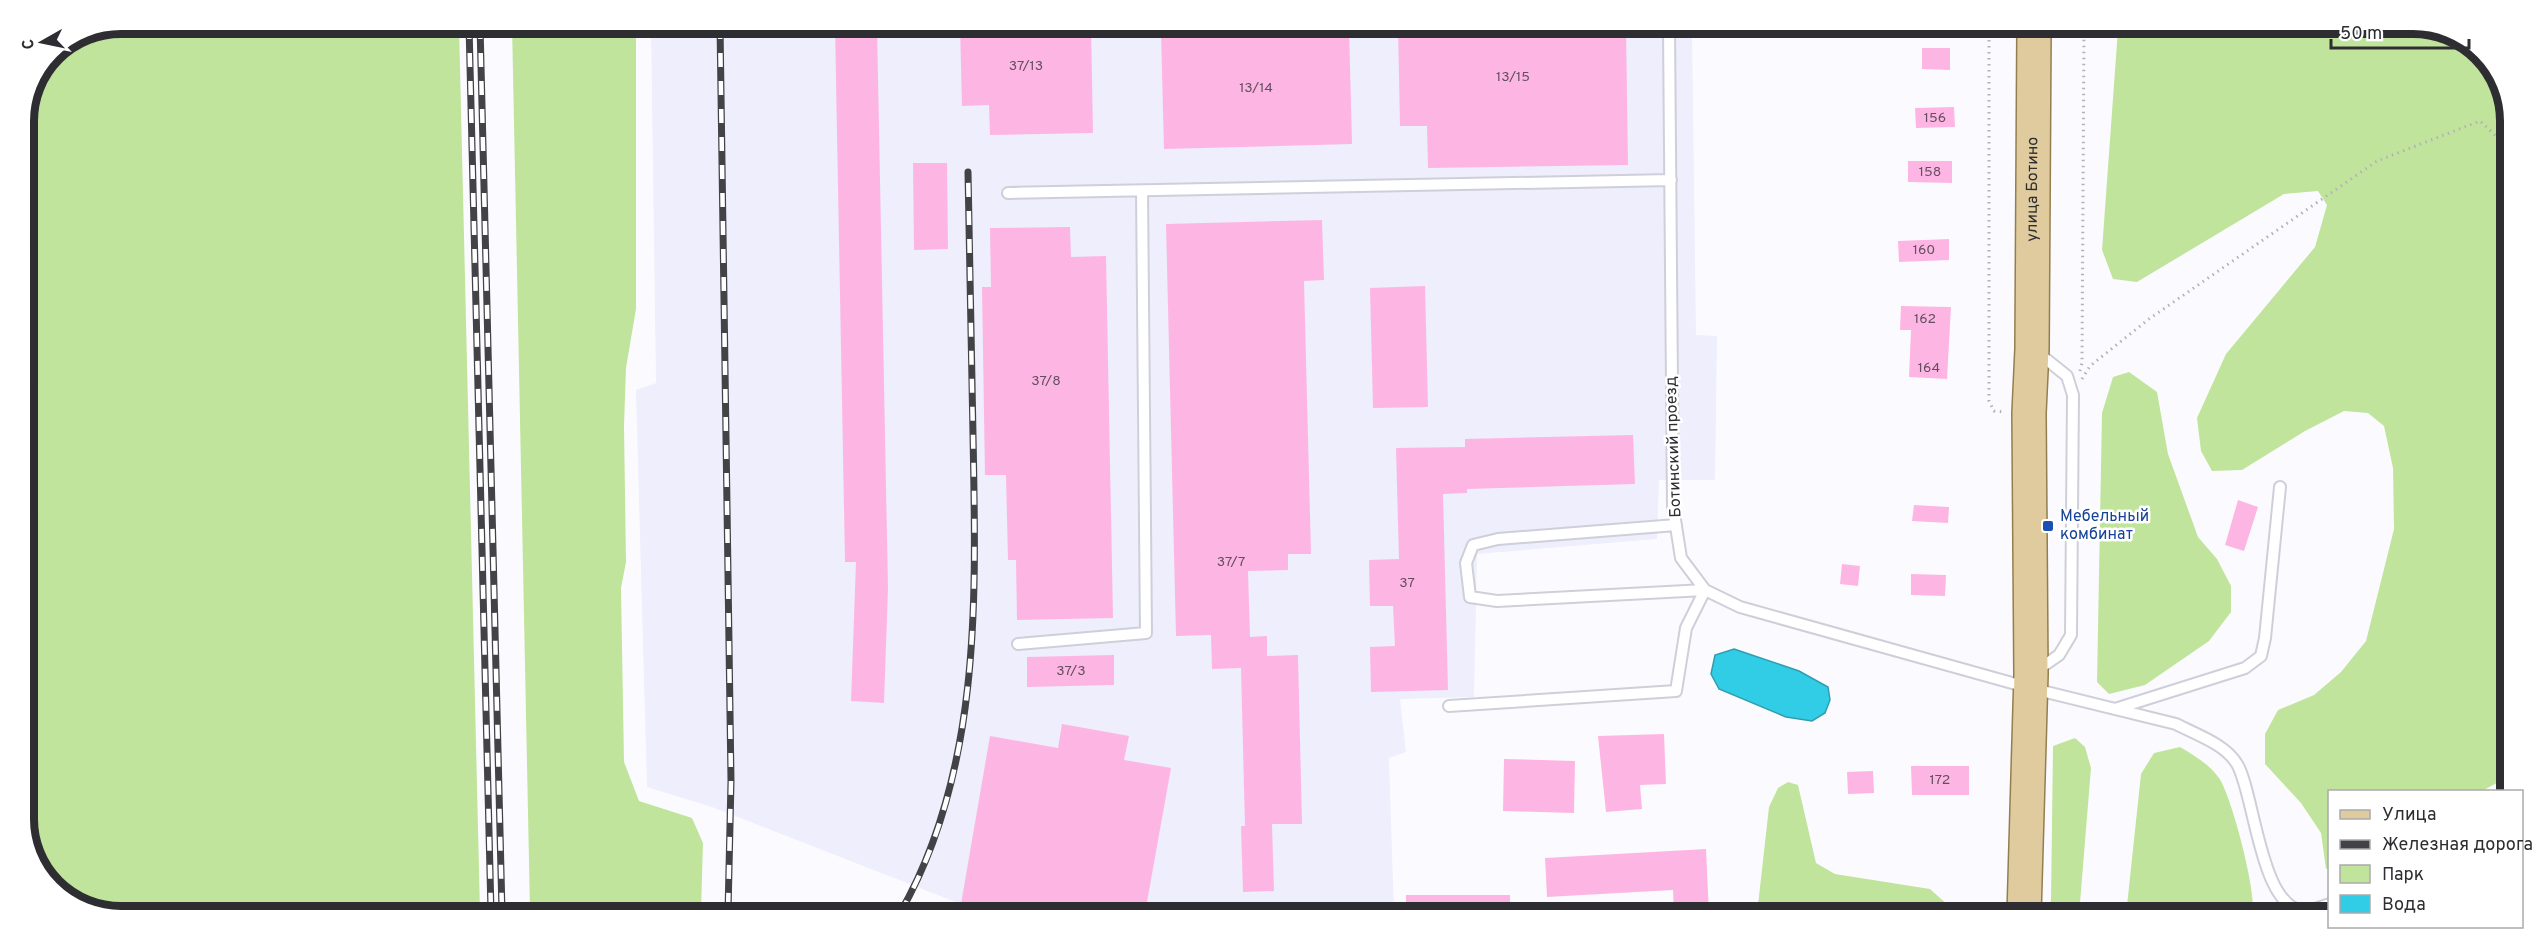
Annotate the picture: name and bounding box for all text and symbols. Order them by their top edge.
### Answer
north arrow [12,12,72,72]
scale bar [2331,12,2469,50]
text: 50 m [2340,23,2382,46]
text: С [18,37,40,51]
house number: 37/13 [1009,58,1043,75]
house number: 13/15 [1496,69,1530,86]
house number: 13/14 [1239,80,1273,97]
house number: 156 [1924,110,1946,127]
street label: улица Ботино [2023,137,2043,242]
house number: 158 [1919,164,1941,181]
house number: 160 [1913,242,1935,259]
house number: 162 [1914,311,1936,328]
house number: 164 [1918,360,1940,377]
house number: 37/8 [1031,373,1061,390]
street label: Ботинский проезд [1662,376,1686,518]
place label: Мебельный комбинат [2060,507,2149,545]
marker: Мебельный комбинат [2041,519,2055,533]
house number: 37/7 [1217,554,1245,571]
house number: 37 [1399,575,1415,592]
house number: 37/3 [1056,663,1086,680]
house number: 172 [1930,772,1950,789]
legend [2328,790,2523,928]
text: Улица [2382,804,2436,827]
text: Железная дорога [2382,834,2533,857]
text: Парк [2382,864,2424,887]
text: Вода [2382,894,2426,917]

